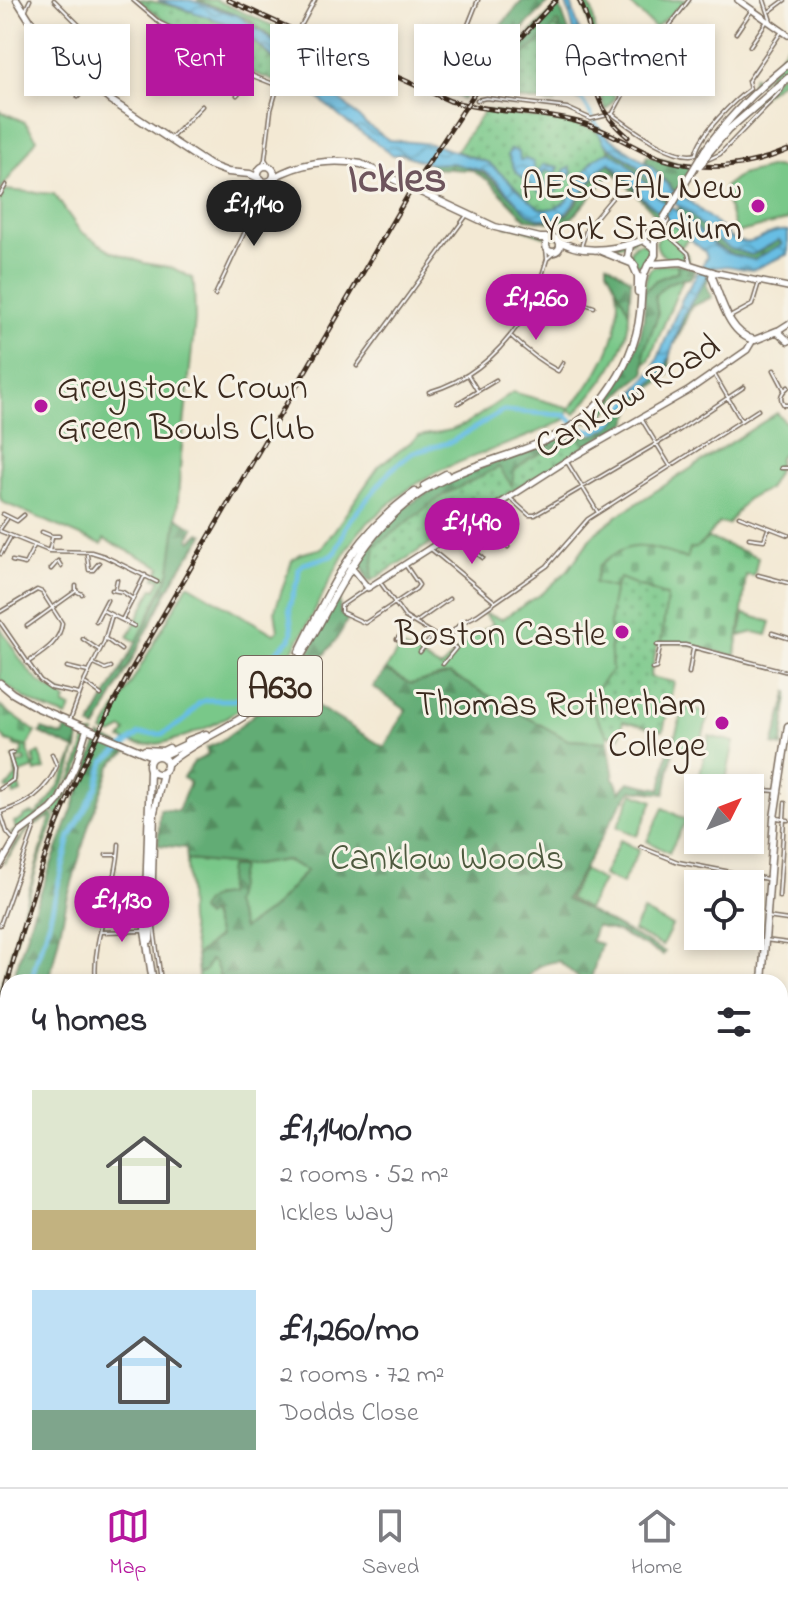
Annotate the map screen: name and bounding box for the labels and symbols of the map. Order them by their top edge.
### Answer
district label: Ickles [348,148,446,212]
place label: AESSEAL New York Stadium [521,163,742,257]
pin: £1,140 [189,180,319,248]
marker: AESSEAL New York Stadium [749,197,767,215]
pin: £1,260 [471,274,601,342]
street label: Canklow Road [525,321,731,474]
place label: Greystock Crown Green Bowls Club [57,363,314,457]
marker: Greystock Crown Green Bowls Club [32,397,50,415]
pin: £1,490 [407,498,537,566]
place label: Boston Castle [394,610,607,663]
marker: Boston Castle [613,623,631,641]
road number: A630 [238,656,322,716]
place label: Thomas Rotherham College [415,680,707,774]
marker: Thomas Rotherham College [713,714,731,732]
north arrow [684,774,764,854]
park label: Canklow Woods [330,834,564,887]
pin: £1,130 [57,876,187,944]

